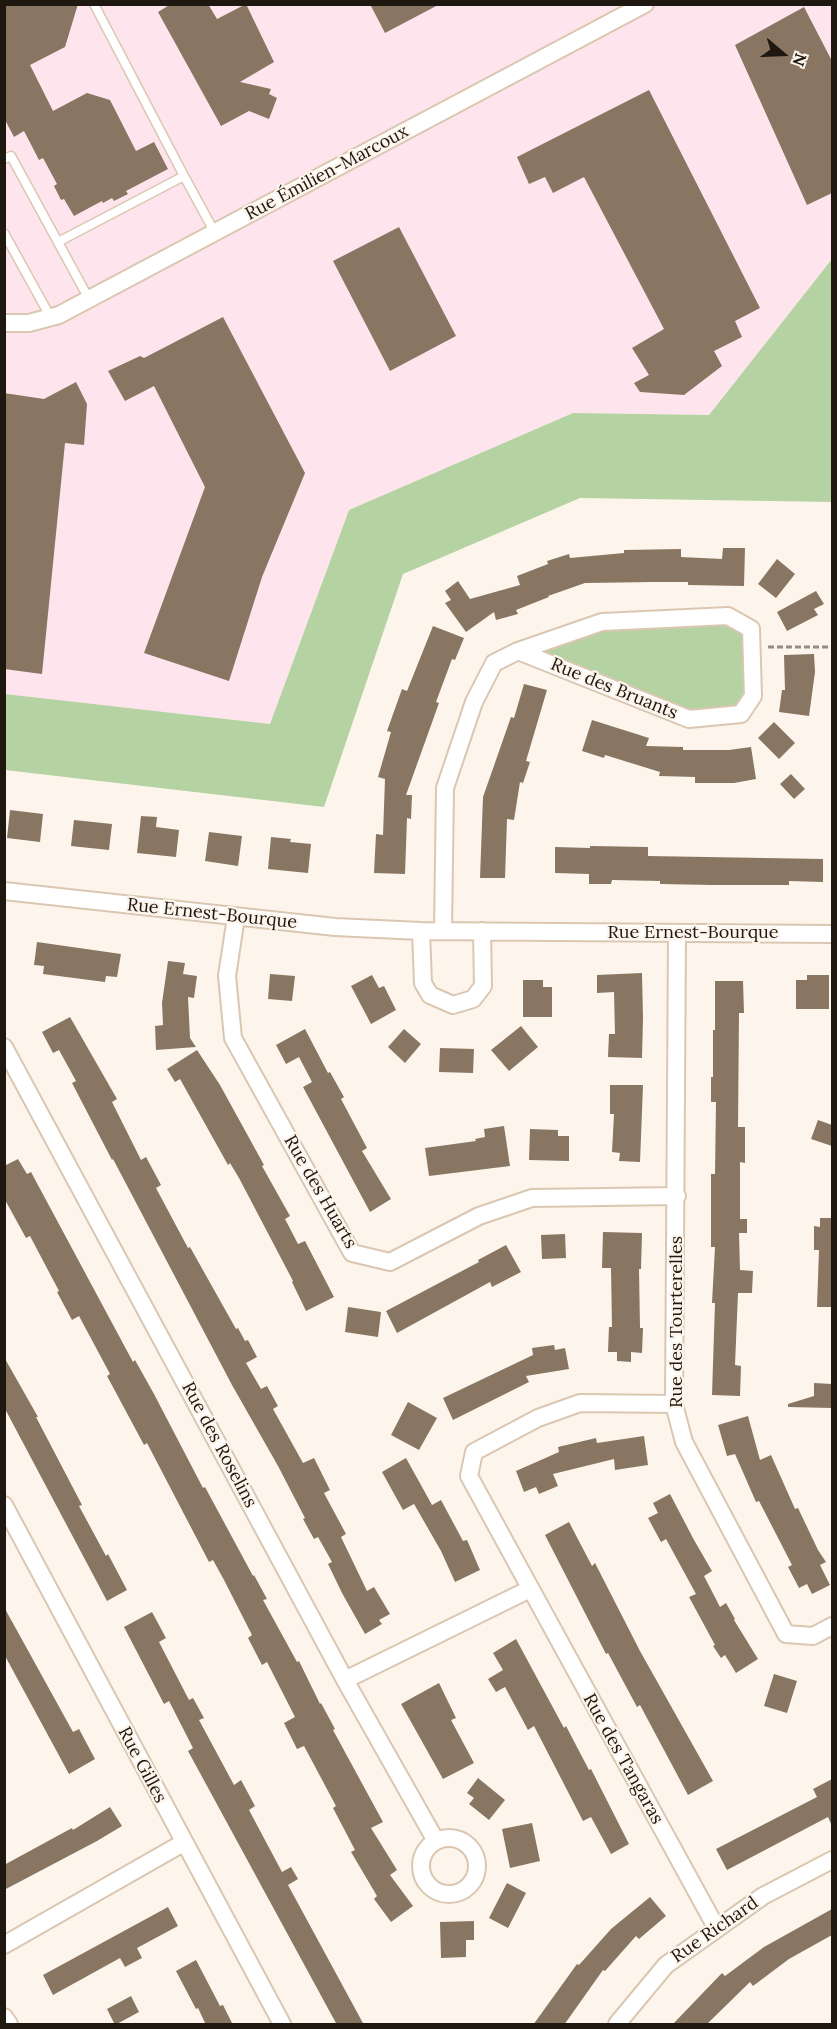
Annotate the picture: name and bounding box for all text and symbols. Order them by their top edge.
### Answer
north arrow [753,24,813,84]
text: N [789,51,811,69]
street label: Rue Émilien-Marcoux [242,121,412,225]
street label: Rue des Bruants [547,654,681,724]
street label: Rue Ernest-Bourque [126,894,298,934]
street label: Rue Ernest-Bourque [607,922,779,944]
street label: Rue des Huarts [279,1132,361,1252]
street label: Rue des Tourterelles [666,1236,688,1408]
street label: Rue des Roselins [177,1379,261,1511]
street label: Rue des Tangaras [578,1690,668,1828]
street label: Rue Gilles [113,1723,171,1807]
street label: Rue Richard [667,1892,763,1968]

